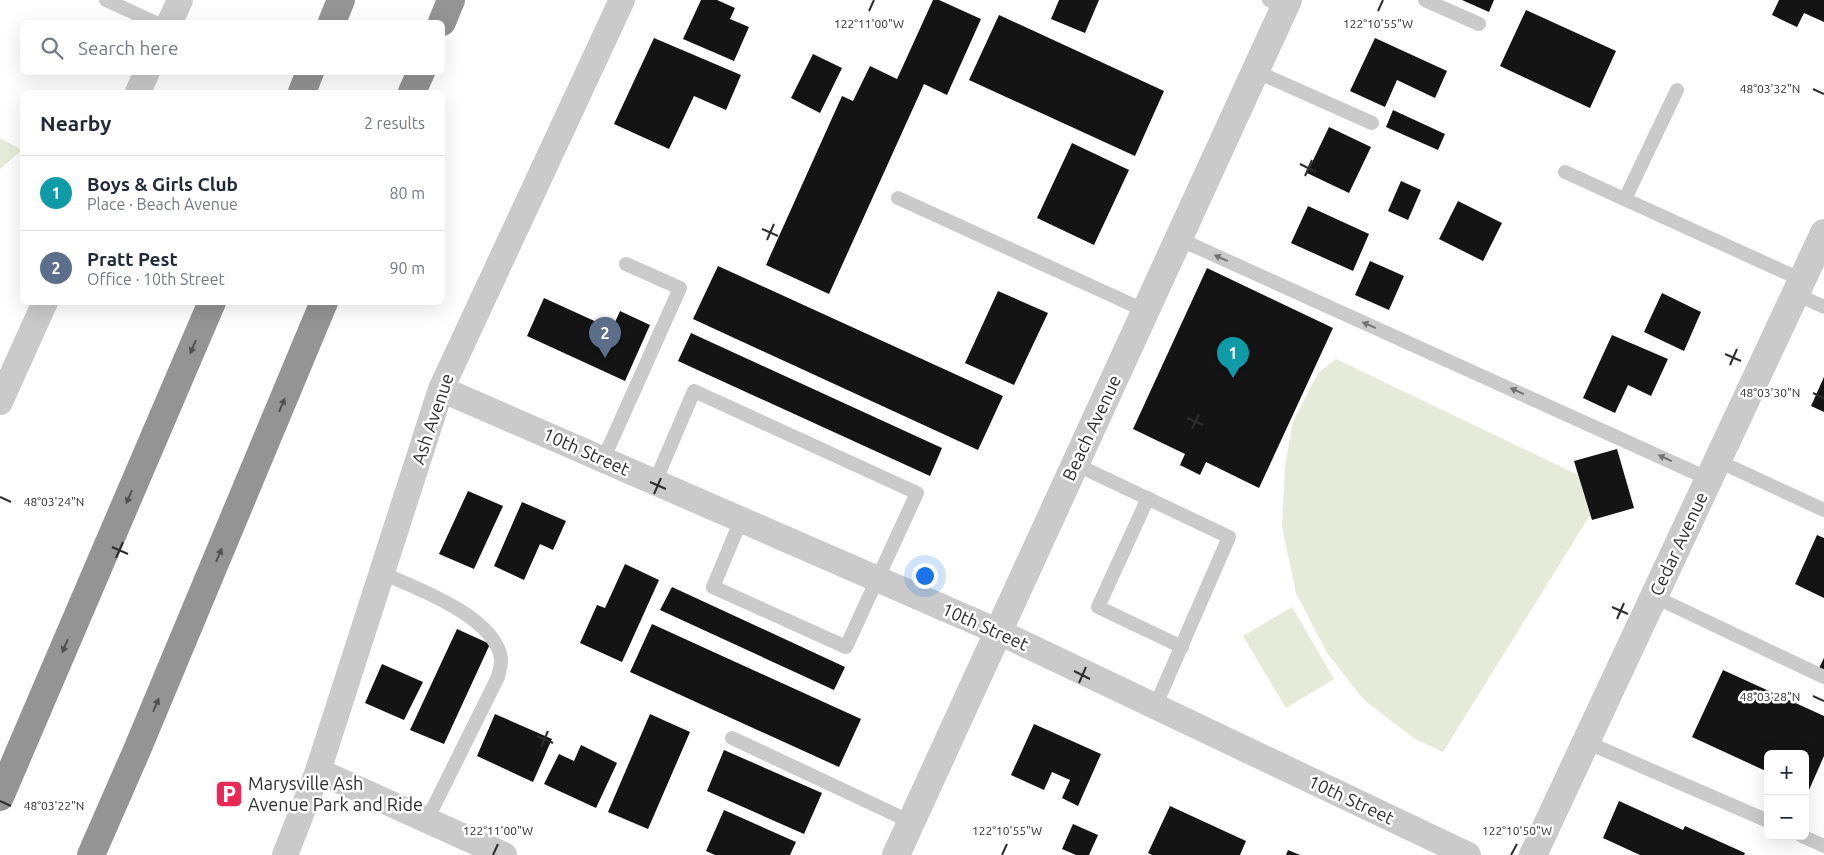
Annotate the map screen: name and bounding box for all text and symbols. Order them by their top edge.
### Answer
text: 122°11'00"W [834,17,904,30]
text: 122°10'55"W [1343,17,1413,30]
search box [20,20,445,75]
icon: search [38,34,66,62]
text: Search here [78,37,178,59]
text: 48°03'32"N [1740,82,1800,95]
text: Nearby [40,111,111,135]
text: 2 results [364,114,425,132]
text: Boys & Girls Club [87,173,238,195]
text: 1 [51,184,61,202]
text: 80 m [389,184,425,202]
text: Place · Beach Avenue [87,195,238,213]
text: Pratt Pest [87,248,178,270]
one-way arrow [1214,253,1228,261]
text: 2 [51,259,61,277]
text: 90 m [389,259,425,277]
text: Office · 10th Street [87,270,225,288]
pin: 2 [589,317,621,358]
one-way arrow [1362,320,1376,328]
pin: 1 [1217,337,1249,378]
one-way arrow [188,340,196,354]
street label: Ash Avenue [407,371,457,467]
street label: Beach Avenue [1058,372,1124,483]
text: 48°03'30"N [1740,386,1800,399]
one-way arrow [1510,387,1524,395]
one-way arrow [278,398,286,412]
street label: 10th Street [540,423,633,479]
one-way arrow [1658,454,1672,462]
street label: Cedar Avenue [1645,488,1711,599]
one-way arrow [124,490,132,504]
text: 48°03'24"N [24,495,84,508]
one-way arrow [215,548,223,562]
your location [912,563,938,589]
street label: 10th Street [939,598,1032,654]
one-way arrow [60,639,68,653]
text: 48°03'28"N [1740,690,1800,703]
one-way arrow [153,698,161,712]
map controls [1764,750,1809,840]
button: + [1764,750,1809,795]
street label: 10th Street [1305,771,1397,828]
place label: Marysville Ash Avenue Park and Ride [248,773,423,814]
parking icon: Marysville Ash Avenue Park and Ride [214,779,244,809]
button: − [1764,795,1809,840]
text: 48°03'22"N [24,799,84,812]
text: 122°11'00"W [463,824,533,837]
text: 122°10'55"W [972,824,1042,837]
text: 122°10'50"W [1482,824,1552,837]

